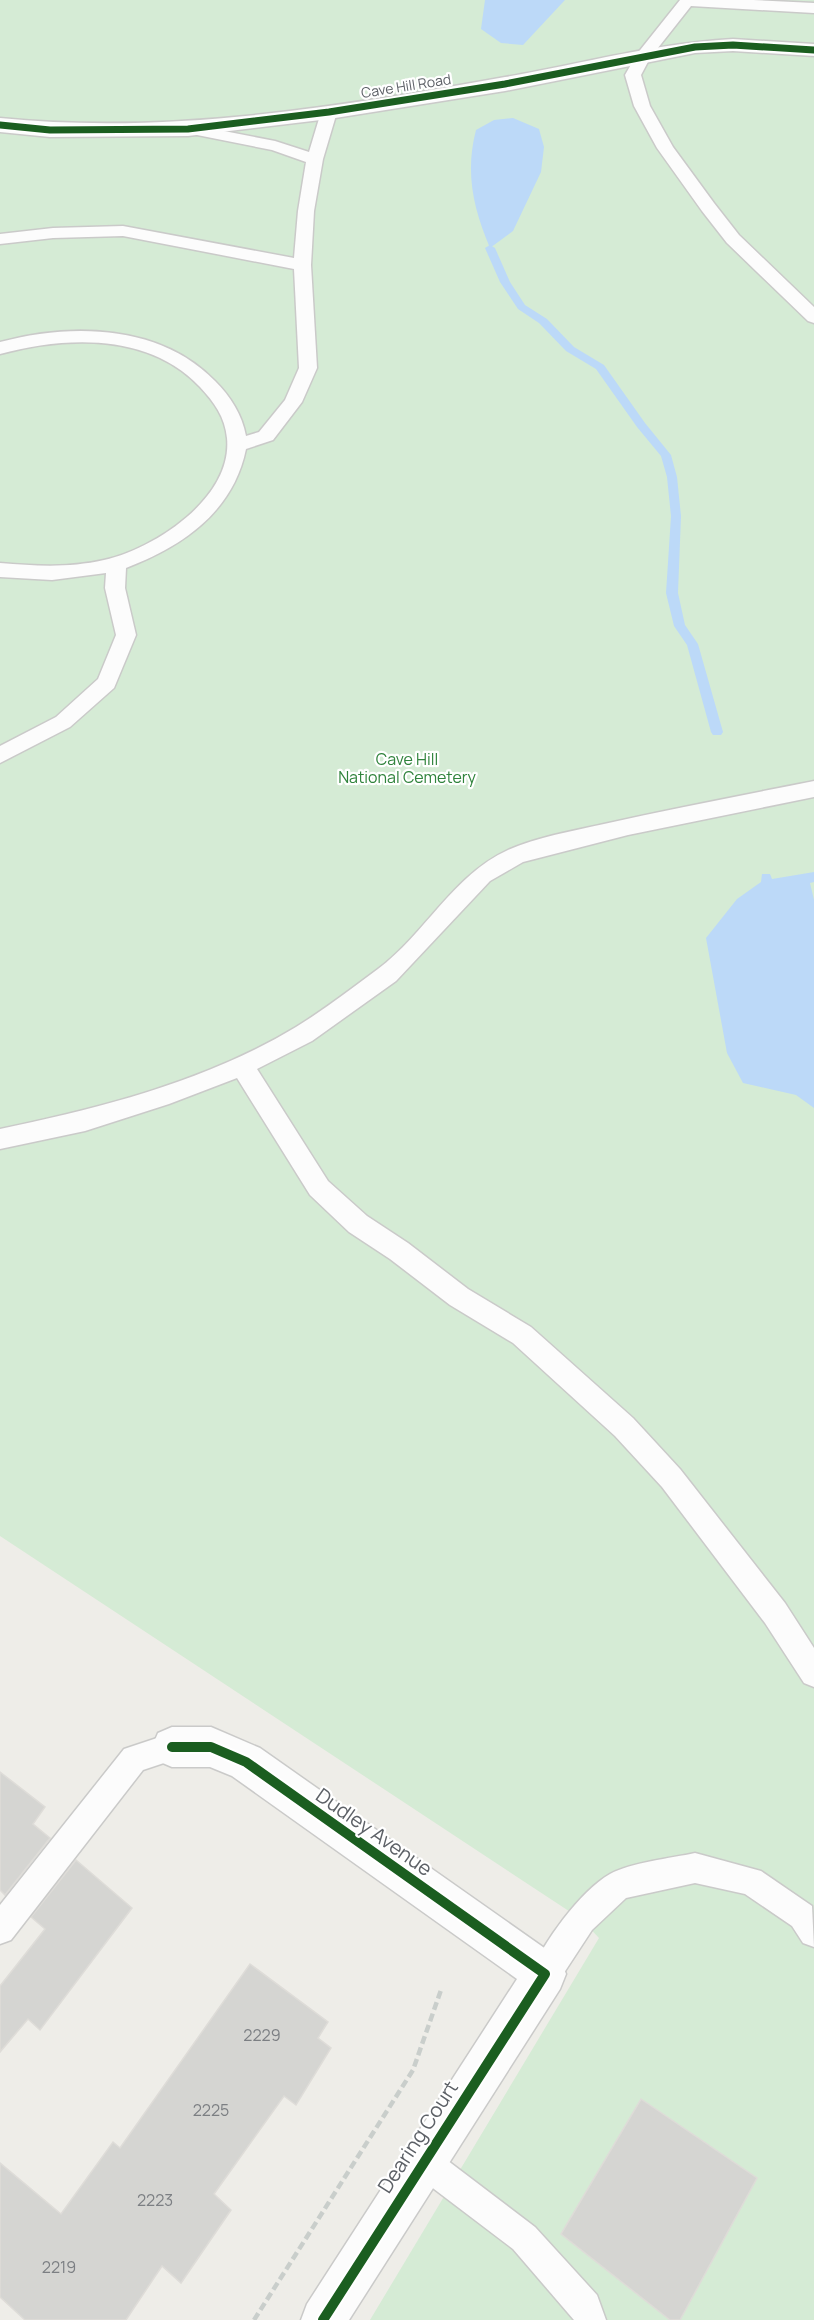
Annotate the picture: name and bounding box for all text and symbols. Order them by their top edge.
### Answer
street label: Cave Hill Road [360,69,452,102]
park label: Cave Hill National Cemetery [338,748,476,788]
street label: Dudley Avenue [311,1781,438,1882]
house number: 2229 [243,2024,281,2046]
street label: Dearing Court [371,2075,464,2198]
house number: 2225 [193,2099,229,2121]
house number: 2223 [137,2189,173,2211]
house number: 2219 [42,2256,76,2278]

